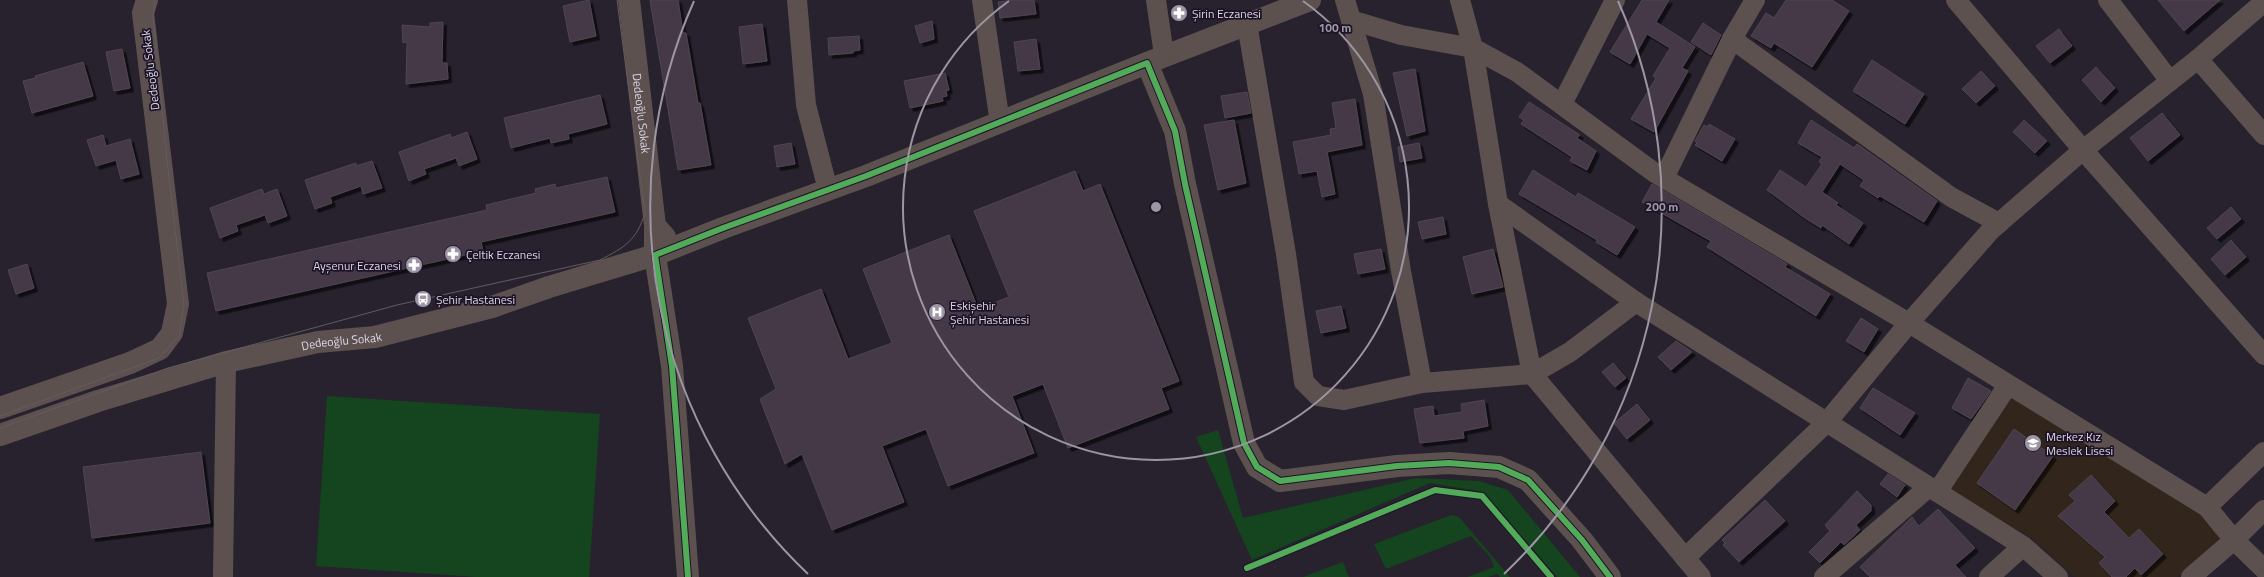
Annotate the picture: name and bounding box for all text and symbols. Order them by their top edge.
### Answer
pharmacy icon: Şirin Eczanesi [1169,3,1189,23]
place label: Şirin Eczanesi [1192,4,1261,23]
text: 100 m [1319,18,1351,37]
street label: Dedeoğlu Sokak [136,28,164,111]
street label: Dedeoğlu Sokak [628,72,656,155]
text: 200 m [1646,197,1678,216]
centre of rings [1149,200,1163,214]
pharmacy icon: Çeltik Eczanesi [443,244,463,264]
place label: Çeltik Eczanesi [466,245,540,264]
pharmacy icon: Ayşenur Eczanesi [404,255,424,275]
place label: Ayşenur Eczanesi [313,256,401,275]
bus stop icon: Şehir Hastanesi [413,289,433,309]
place label: Şehir Hastanesi [436,290,515,309]
place label: Eskişehir Şehir Hastanesi [950,296,1029,329]
hospital icon: Eskişehir Şehir Hastanesi [927,302,947,322]
street label: Dedeoğlu Sokak [299,326,384,355]
place label: Merkez Kız Meslek Lisesi [2046,427,2113,460]
school or university icon: Merkez Kız Meslek Lisesi [2023,433,2043,453]

